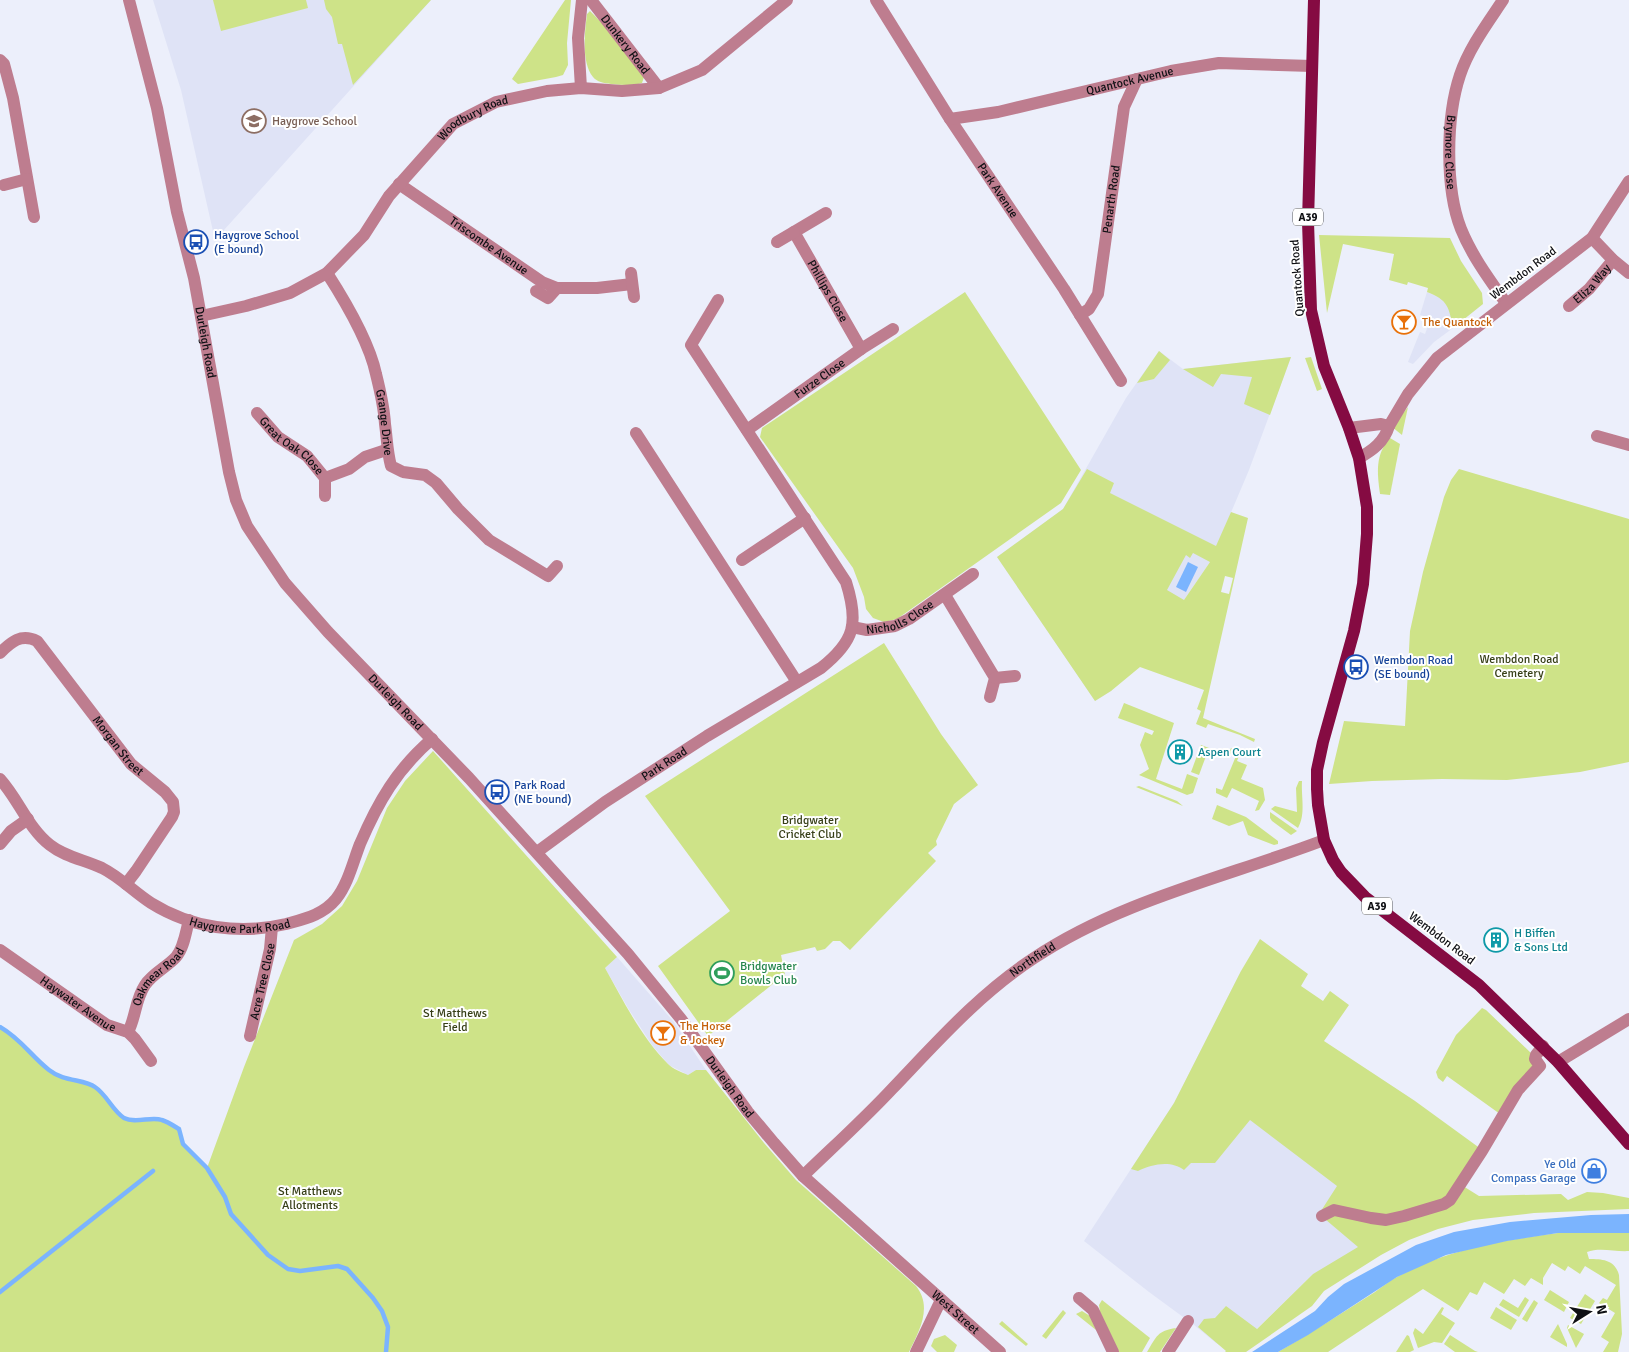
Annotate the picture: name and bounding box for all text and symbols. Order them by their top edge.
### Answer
street label: Dunkery Road [597,12,653,77]
street label: Quantock Avenue [1085,64,1175,99]
street label: Woodbury Road [435,93,510,144]
school or university icon: Haygrove School [241,108,267,134]
place label: Haygrove School [272,114,357,129]
street label: Brymore Close [1441,114,1458,190]
street label: Park Avenue [974,160,1021,221]
street label: Penarth Road [1099,164,1124,234]
road number: A39 [1293,208,1323,226]
street label: Triscombe Avenue [446,214,531,278]
place label: Haygrove School (E bound) [214,228,299,257]
bus stop icon: Haygrove School (E bound) [183,229,209,255]
street label: Quantock Road [1287,239,1308,317]
street label: Wembdon Road [1487,244,1559,303]
street label: Phillips Close [804,257,851,325]
street label: Eliza Way [1570,261,1615,307]
street label: Durleigh Road [191,305,219,380]
bar icon: The Quantock [1391,309,1417,335]
place label: The Quantock [1422,315,1492,330]
street label: Furze Close [791,356,848,402]
street label: Grange Drive [372,388,396,457]
street label: Great Oak Close [256,414,326,478]
street label: Nicholls Close [865,597,937,638]
park label: Wembdon Road Cemetery [1479,652,1559,681]
place label: Wembdon Road (SE bound) [1374,653,1453,682]
bus stop icon: Wembdon Road (SE bound) [1343,654,1369,680]
street label: Durleigh Road [365,671,426,734]
street label: Morgan Street [89,713,147,779]
building icon: Aspen Court [1167,739,1193,765]
street label: Park Road [639,744,690,784]
place label: Aspen Court [1198,745,1261,760]
place label: Park Road (NE bound) [514,778,572,807]
bus stop icon: Park Road (NE bound) [484,779,510,805]
park label: Bridgwater Cricket Club [779,813,841,842]
road number: A39 [1362,898,1392,914]
street label: Wembdon Road [1406,909,1478,968]
street label: Haygrove Park Road [187,914,292,937]
place label: H Biffen & Sons Ltd [1514,926,1568,955]
building icon: H Biffen & Sons Ltd [1483,927,1509,953]
street label: Northfield [1007,939,1059,981]
street label: Acre Tree Close [247,943,278,1021]
street label: Oakmear Road [130,945,188,1008]
place label: Bridgwater Bowls Club [740,959,797,988]
sports icon: Bridgwater Bowls Club [709,960,735,986]
street label: Haywater Avenue [37,973,118,1035]
park label: St Matthews Field [423,1006,487,1035]
place label: The Horse & Jockey [680,1019,731,1048]
bar icon: The Horse & Jockey [650,1020,676,1046]
street label: Durleigh Road [702,1053,757,1121]
place label: Ye Old Compass Garage [1491,1157,1576,1186]
shop icon: Ye Old Compass Garage [1581,1158,1607,1184]
park label: St Matthews Allotments [278,1184,342,1213]
street label: West Street [928,1287,982,1338]
north arrow [1564,1287,1614,1337]
text: N [1592,1303,1611,1316]

